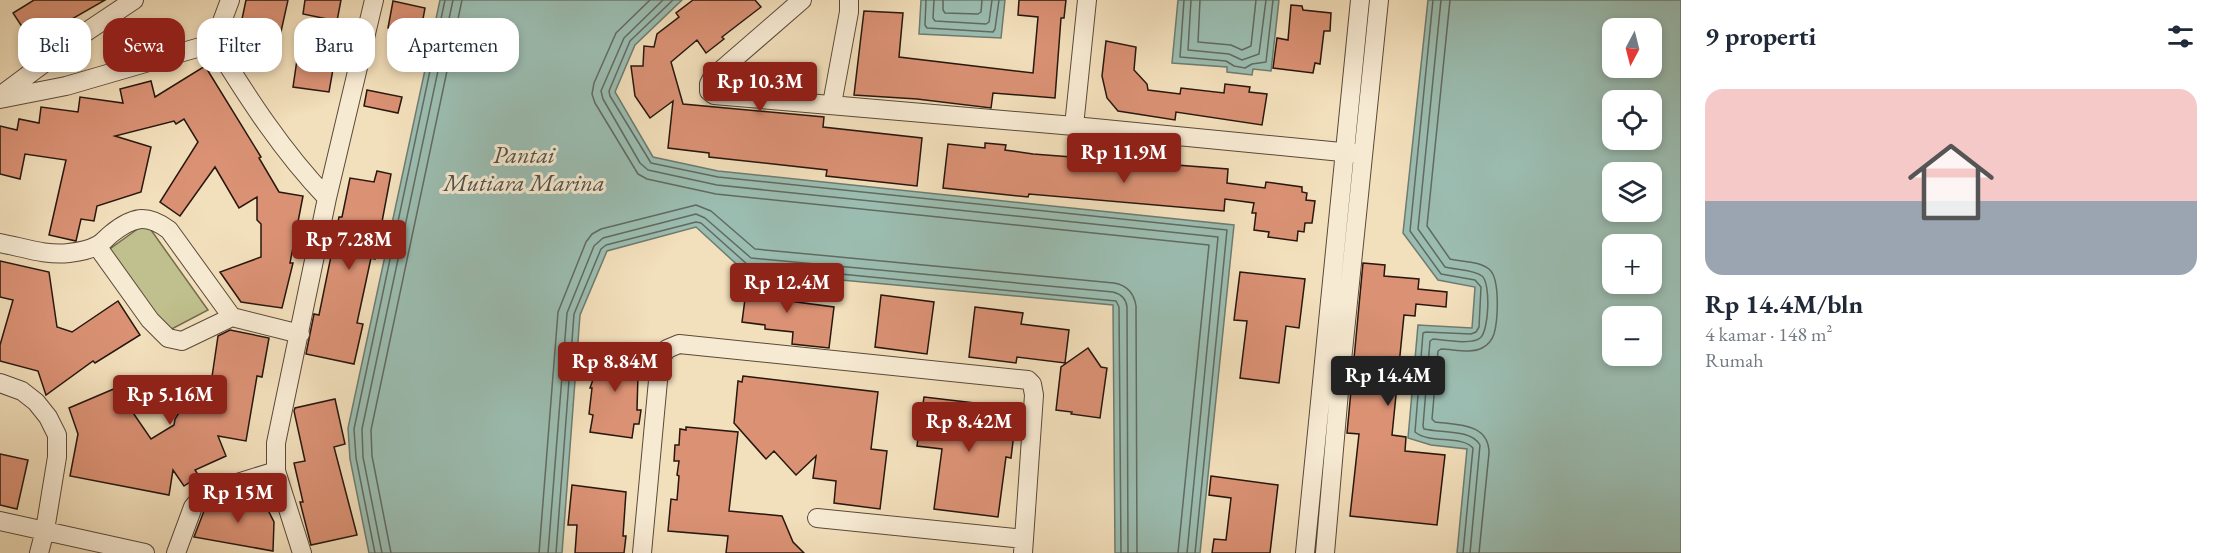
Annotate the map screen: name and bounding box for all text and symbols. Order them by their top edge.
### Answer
chip: Beli [18,18,91,72]
chip: Sewa [103,18,185,72]
chip: Filter [197,18,282,72]
chip: Baru [294,18,375,72]
chip: Apartemen [387,18,519,72]
north arrow [1602,18,1662,78]
map controls [1602,18,1662,366]
text: 9 properti [1705,19,1816,53]
icon: filters [2164,20,2197,53]
pin: Rp 10.3M [698,62,822,113]
text: Rp 10.3M [717,68,803,94]
button: locate [1602,90,1662,150]
icon: home [1897,128,2005,236]
pin: Rp 11.9M [1062,133,1186,184]
water label: Pantai Mutiara Marina [441,139,605,198]
text: Rp 11.9M [1081,139,1167,165]
button: layers [1602,162,1662,222]
pin: Rp 7.28M [287,220,411,271]
text: Rp 7.28M [306,226,392,252]
button: + [1602,234,1662,294]
pin: Rp 12.4M [725,263,849,314]
text: Rp 12.4M [744,269,830,295]
text: Rp 14.4M/bln [1705,287,1863,321]
button: − [1602,306,1662,366]
text: 4 kamar · 148 m² [1705,321,1833,347]
pin: Rp 8.84M [553,342,677,393]
text: Rumah [1705,347,1764,373]
text: Rp 8.84M [572,348,658,374]
pin: Rp 14.4M [1326,356,1450,407]
text: Rp 14.4M [1345,362,1431,388]
pin: Rp 5.16M [108,375,232,426]
text: Rp 5.16M [127,381,213,407]
pin: Rp 8.42M [907,402,1031,453]
text: Rp 8.42M [926,408,1012,434]
pin: Rp 15M [189,473,287,524]
text: Rp 15M [203,479,273,505]

